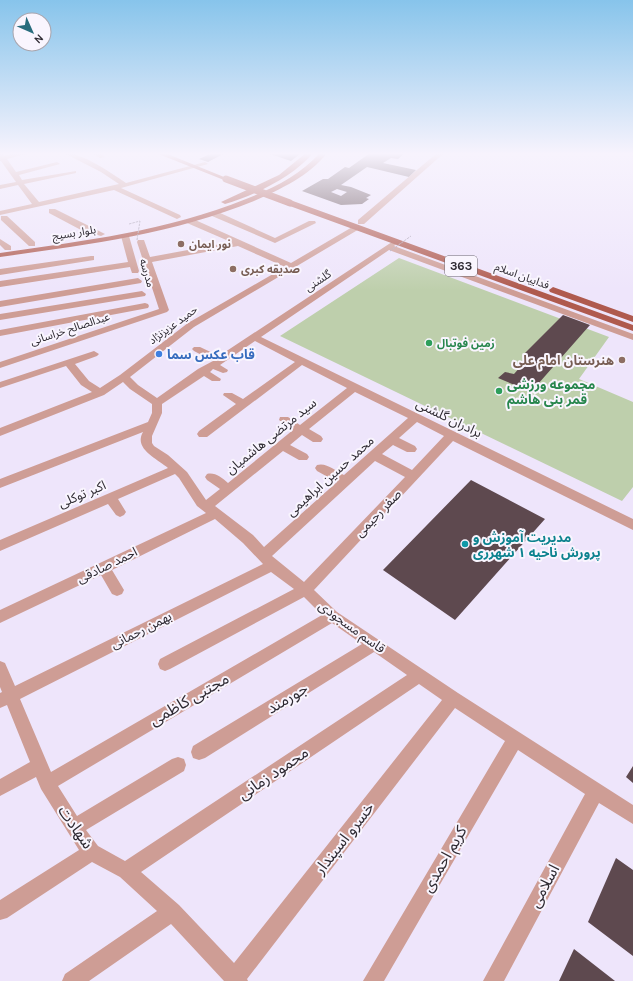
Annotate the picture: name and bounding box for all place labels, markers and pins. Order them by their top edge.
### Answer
place label: نور ایمان [189,238,231,251]
marker: نور ایمان [176,239,186,249]
place label: صدیقه کبری [241,263,300,276]
marker: صدیقه کبری [228,264,238,274]
place label: زمین فوتبال [437,337,495,350]
marker: زمین فوتبال [424,338,434,348]
place label: قاب عکس سما [167,347,255,362]
marker: قاب عکس سما [154,349,164,359]
place label: هنرستان امام علی [513,353,614,370]
marker: هنرستان امام علی [617,355,627,365]
place label: مجموعه ورزشی قمر بنی هاشم [507,377,595,410]
marker: مجموعه ورزشی قمر بنی هاشم [494,386,504,396]
place label: مدیریت آموزش و پرورش ناحیه ۱ شهرری [473,530,601,560]
marker: مدیریت آموزش و پرورش ناحیه ۱ شهرری [460,539,470,549]

